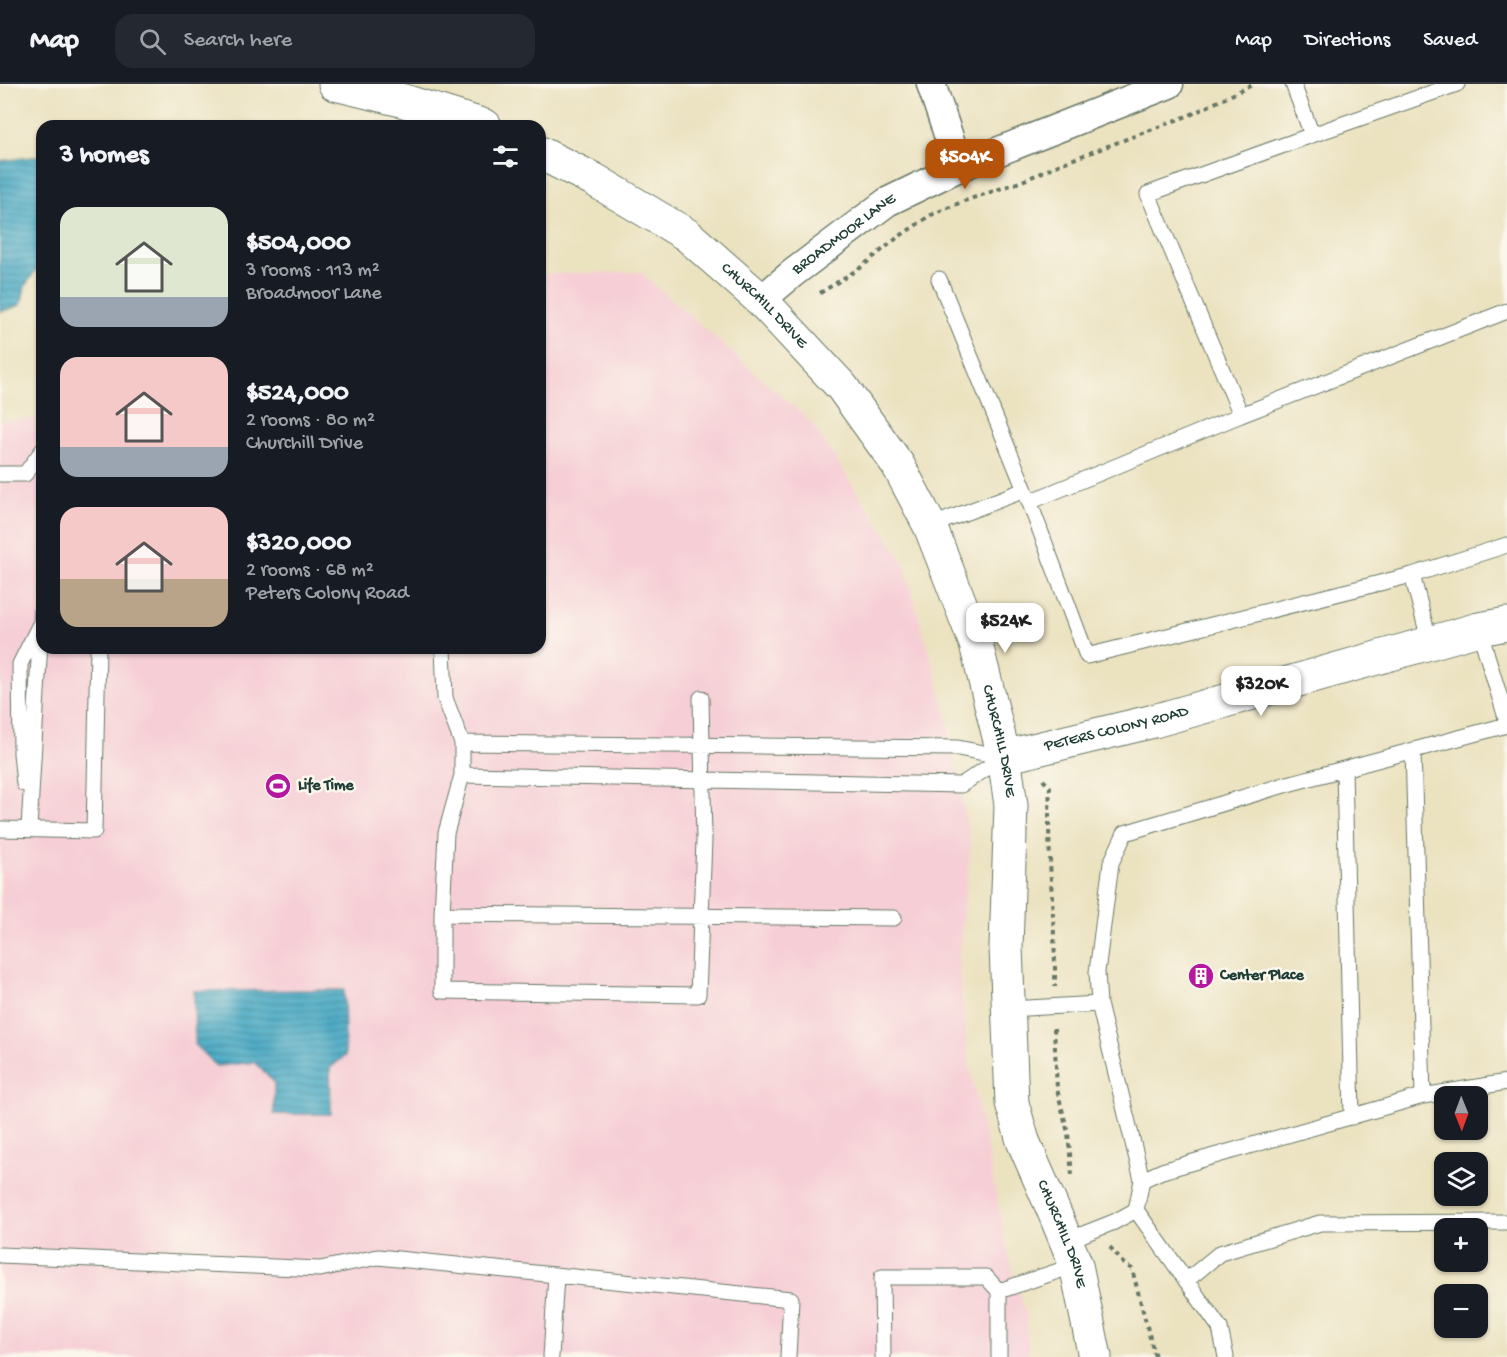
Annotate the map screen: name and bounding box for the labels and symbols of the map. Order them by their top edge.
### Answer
pin: $504K [923,139,1007,190]
street label: BROADMOOR LANE [788,189,900,280]
street label: CHURCHILL DRIVE [716,259,812,353]
pin: $524K [963,603,1047,654]
pin: $320K [1219,666,1303,717]
street label: CHURCHILL DRIVE [977,683,1019,799]
street label: PETERS COLONY ROAD [1042,702,1191,757]
sports icon: Life Time [263,771,293,801]
place label: Life Time [298,776,354,796]
building icon: Center Place [1186,961,1216,991]
place label: Center Place [1219,967,1304,986]
north arrow [1434,1086,1488,1140]
street label: CHURCHILL DRIVE [1032,1177,1090,1291]

